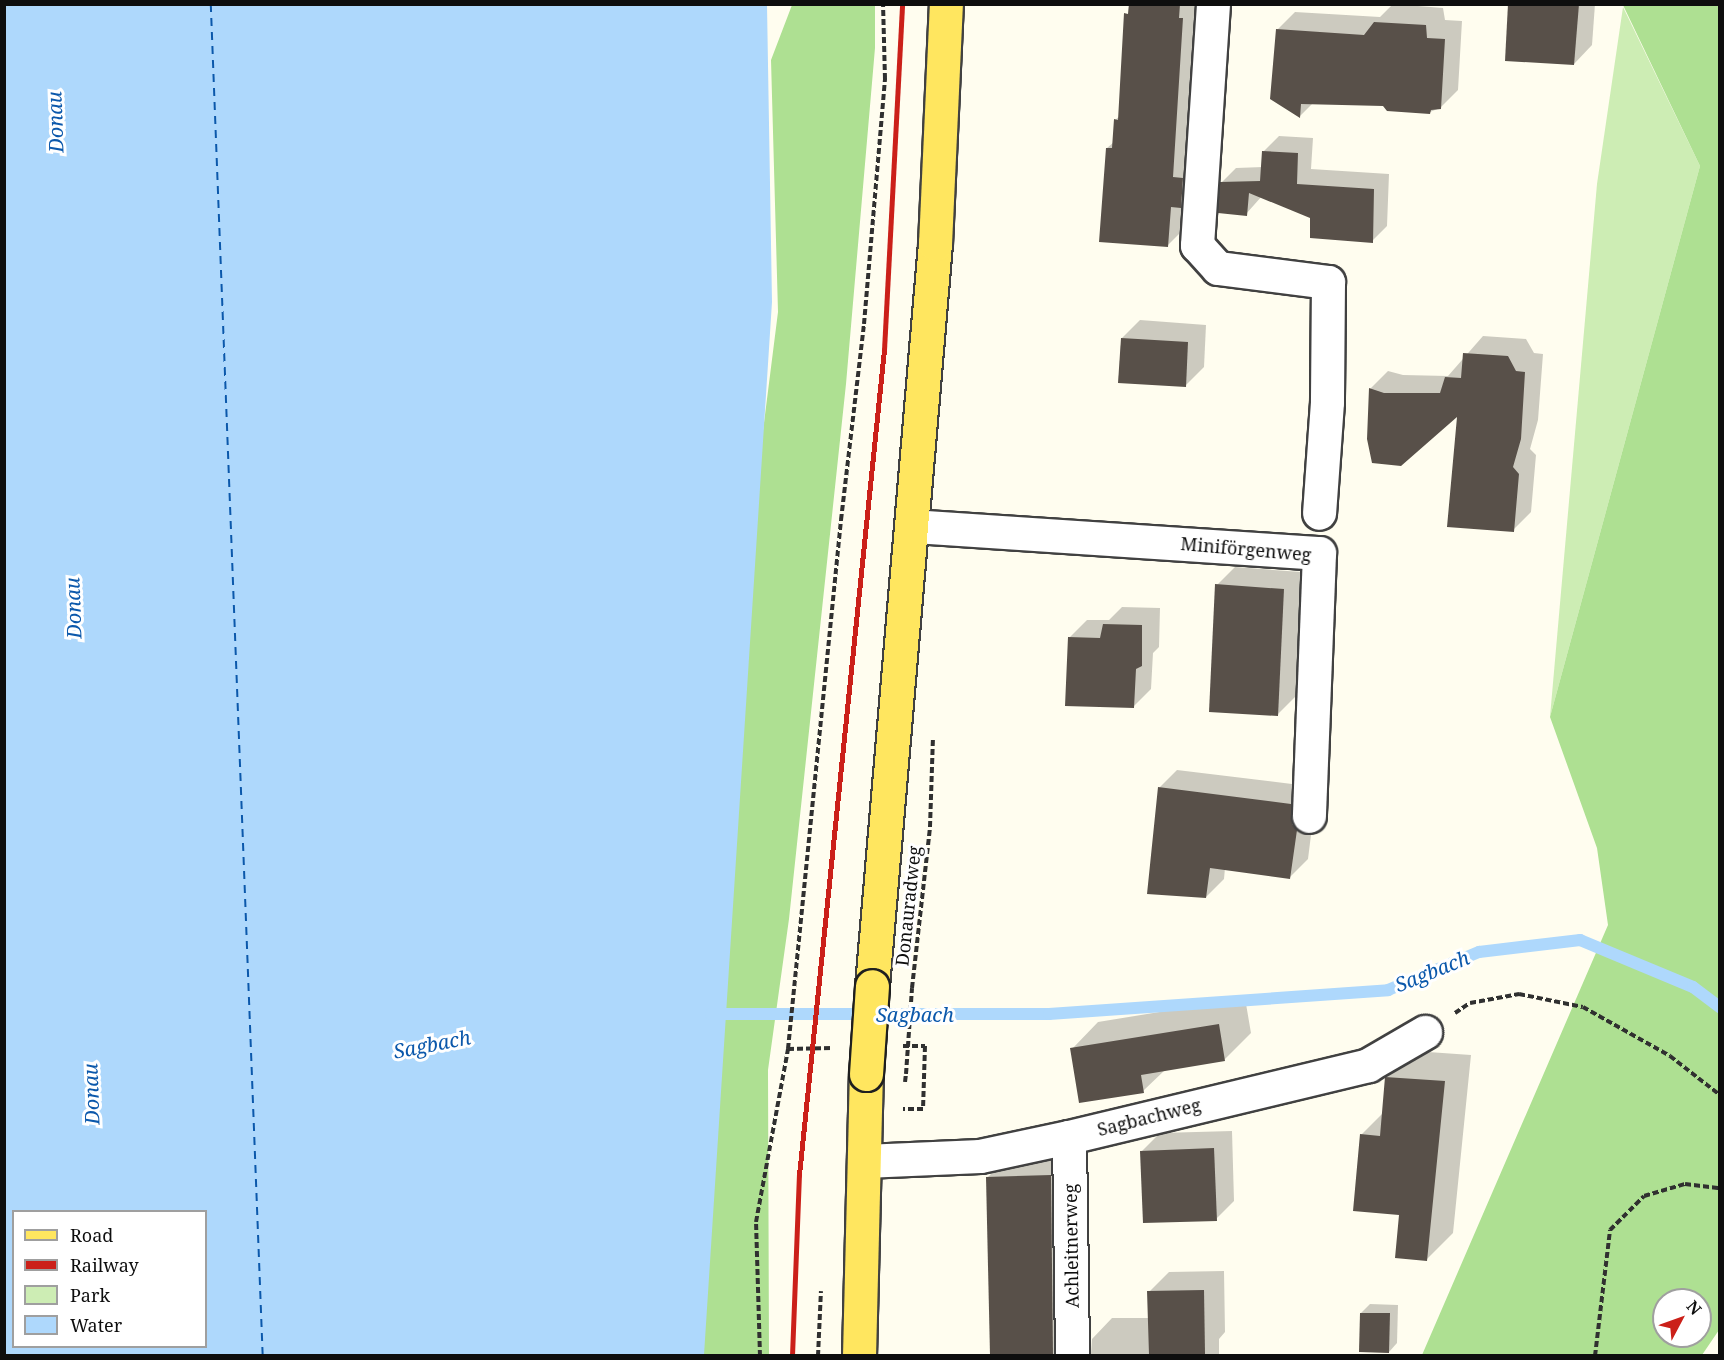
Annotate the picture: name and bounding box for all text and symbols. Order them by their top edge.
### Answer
water label: Donau [42,91,68,153]
street label: Miniförgenweg [1180,533,1312,565]
water label: Donau [60,577,86,639]
street label: Donauradweg [891,845,925,967]
water label: Sagbach [1391,945,1473,997]
water label: Sagbach [876,1002,954,1026]
water label: Sagbach [391,1025,473,1063]
water label: Donau [78,1063,104,1125]
street label: Sagbachweg [1095,1094,1203,1140]
street label: Achleitnerweg [1059,1184,1083,1308]
legend [12,1210,207,1348]
text: Road [70,1223,113,1247]
text: Railway [70,1253,139,1277]
text: Park [70,1283,110,1307]
north arrow [1652,1288,1712,1348]
text: N [1682,1296,1707,1319]
text: Water [70,1313,122,1337]

